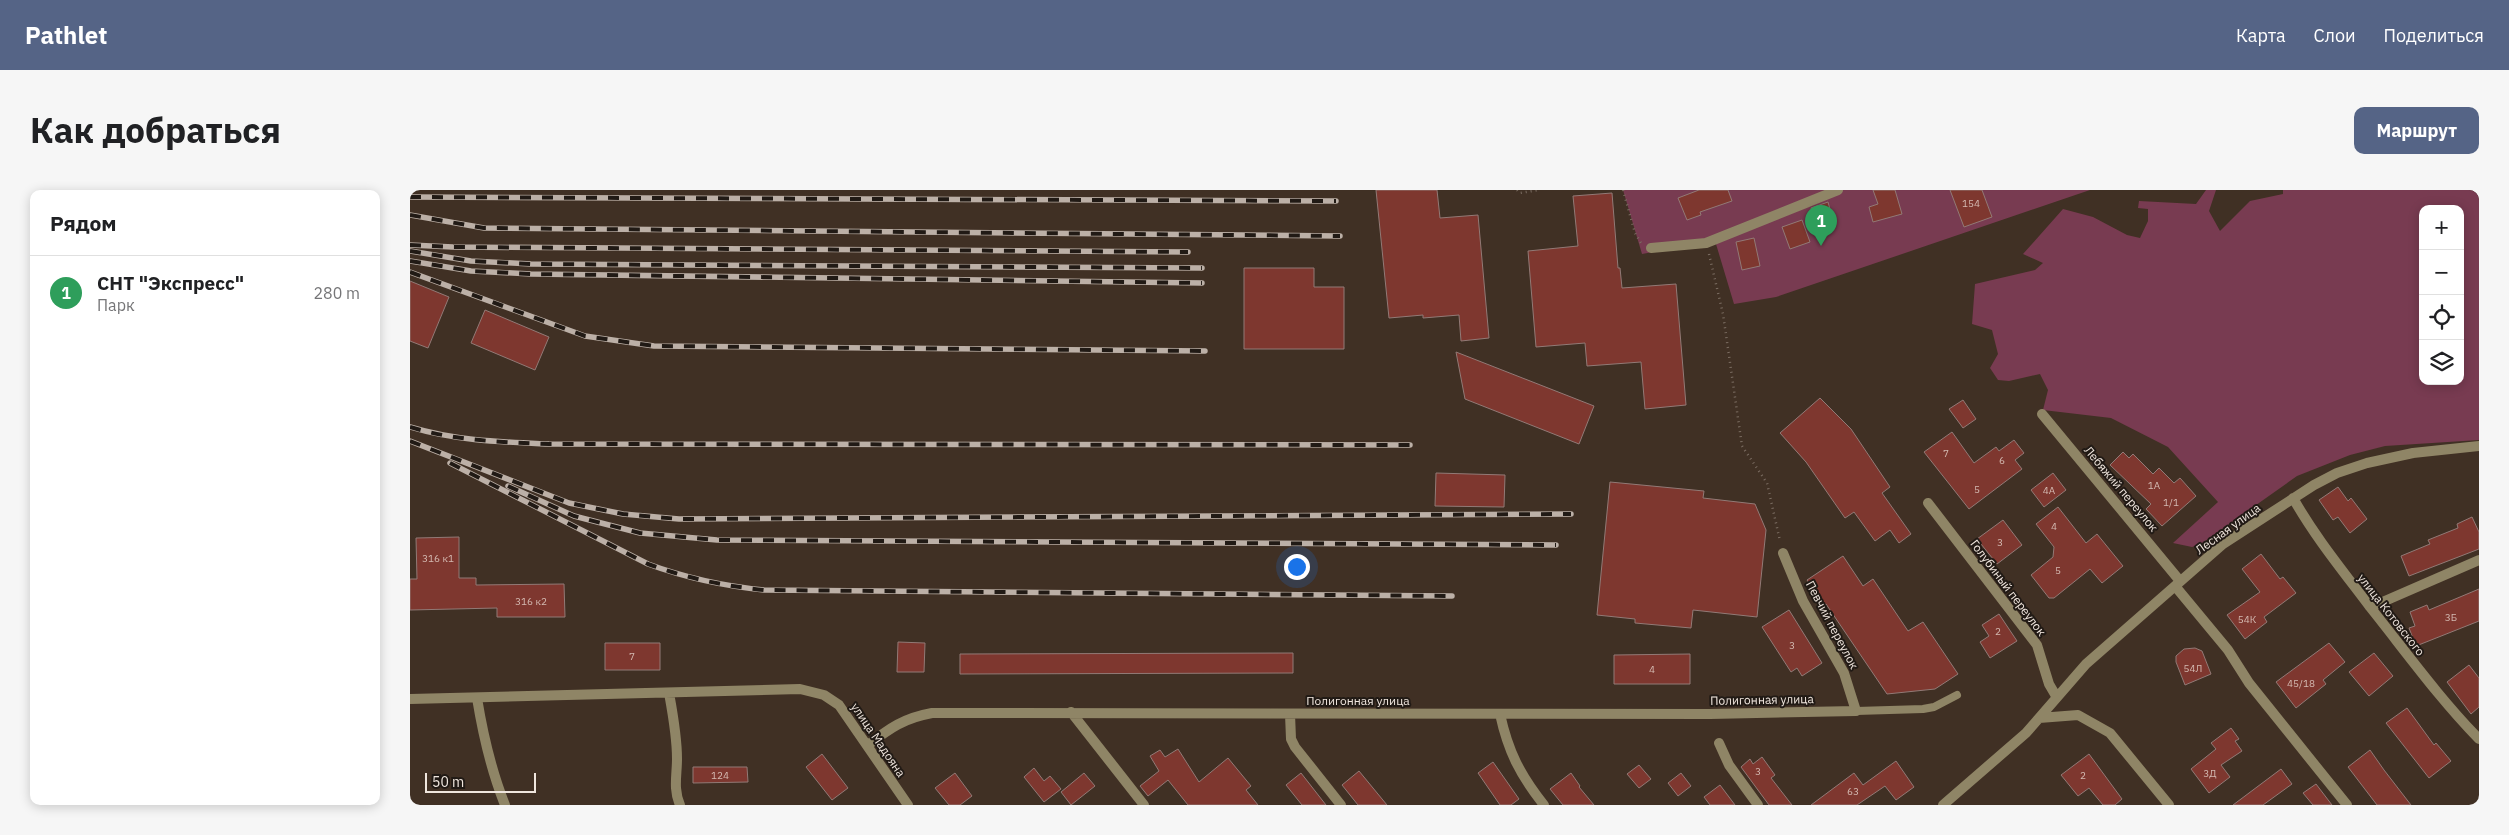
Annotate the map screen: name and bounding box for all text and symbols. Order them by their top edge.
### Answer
text: Pathlet [25,19,107,51]
text: Карта [2236,24,2286,47]
text: Слои [2314,24,2356,47]
text: Поделиться [2384,24,2484,47]
text: Как добраться [30,107,281,153]
button: Маршрут [2354,107,2479,154]
house number: 154 [1962,197,1980,210]
pin: 1 [1805,205,1837,246]
map controls [2419,205,2464,385]
button: + [2419,205,2464,250]
text: Рядом [50,209,117,237]
button: − [2419,250,2464,295]
text: СНТ "Экспресс" [97,271,244,295]
text: 1 [61,283,71,303]
text: 280 m [313,283,360,303]
text: Парк [97,295,135,315]
button: locate [2419,295,2464,340]
button: layers [2419,340,2464,385]
street label: Лебяжий переулок [2081,443,2162,535]
house number: 7 [1943,447,1949,460]
house number: 6 [1999,454,2005,467]
house number: 1А [2148,479,2161,492]
house number: 5 [1974,483,1980,496]
house number: 4А [2043,484,2056,497]
house number: 1/1 [2163,496,2179,509]
street label: Лесная улица [2192,500,2264,557]
house number: 4 [2051,520,2057,533]
house number: 3 [1997,536,2003,549]
street label: Голубиный переулок [1967,537,2050,639]
house number: 316 к1 [422,552,454,565]
your location [1284,554,1310,580]
house number: 5 [2055,564,2061,577]
street label: улица Котовского [2355,571,2428,659]
street label: Певчий переулок [1803,578,1862,672]
house number: 316 к2 [515,595,547,608]
house number: 3Б [2445,611,2457,624]
house number: 54К [2238,613,2257,626]
house number: 2 [1995,625,2001,638]
house number: 3 [1789,639,1795,652]
house number: 7 [629,650,635,663]
house number: 54Л [2184,662,2202,675]
house number: 4 [1649,663,1655,676]
house number: 45/18 [2287,677,2315,690]
street label: Полигонная улица [1710,691,1814,708]
street label: Полигонная улица [1306,693,1410,708]
street label: улица Мадояна [848,700,909,780]
house number: 3 [1755,765,1761,778]
house number: 3Д [2203,767,2217,780]
house number: 124 [711,769,729,782]
house number: 2 [2080,769,2086,782]
scale bar [425,770,536,793]
text: 50 m [432,773,464,791]
house number: 63 [1847,785,1859,798]

